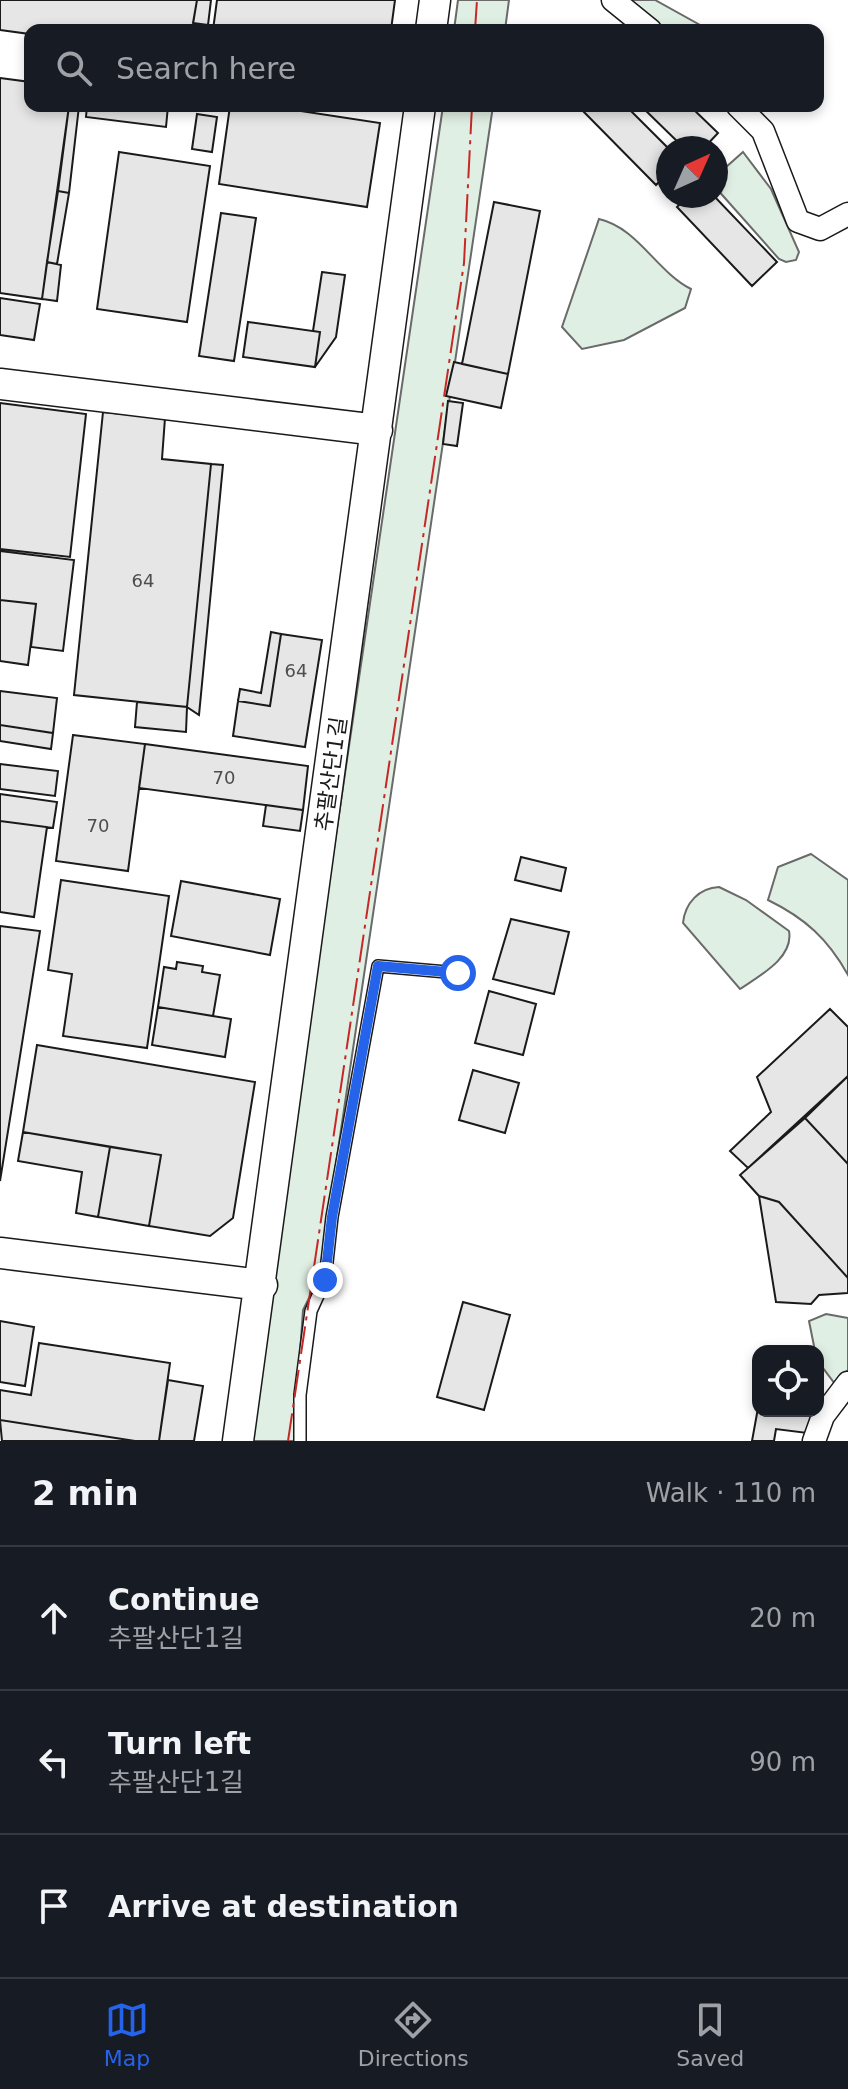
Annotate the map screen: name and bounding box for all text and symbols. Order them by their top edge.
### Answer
search box [24,24,824,112]
icon: search [52,46,96,90]
text: Search here [116,51,296,86]
north arrow [656,136,728,208]
house number: 64 [132,570,154,591]
house number: 64 [285,660,307,681]
street label: 추팔산단1길 [311,715,351,833]
house number: 70 [213,767,235,788]
house number: 70 [87,815,109,836]
route start [440,955,476,991]
route end [307,1262,343,1298]
map controls [752,1345,824,1417]
button: locate [752,1345,824,1417]
text: 2 min [32,1473,139,1513]
text: Walk · 110 m [646,1478,816,1508]
text: Continue [108,1582,260,1617]
icon: ahead [32,1596,76,1640]
text: 20 m [749,1603,816,1633]
text: 추팔산단1길 [108,1623,244,1653]
text: Turn left [108,1726,251,1761]
icon: left [32,1740,76,1784]
text: 90 m [749,1747,816,1777]
text: 추팔산단1길 [108,1767,244,1797]
icon: arrive [32,1884,76,1928]
text: Arrive at destination [108,1889,459,1924]
tab: Map [104,1998,150,2071]
tab: Directions [358,1998,469,2071]
tab: Saved [676,1998,744,2071]

